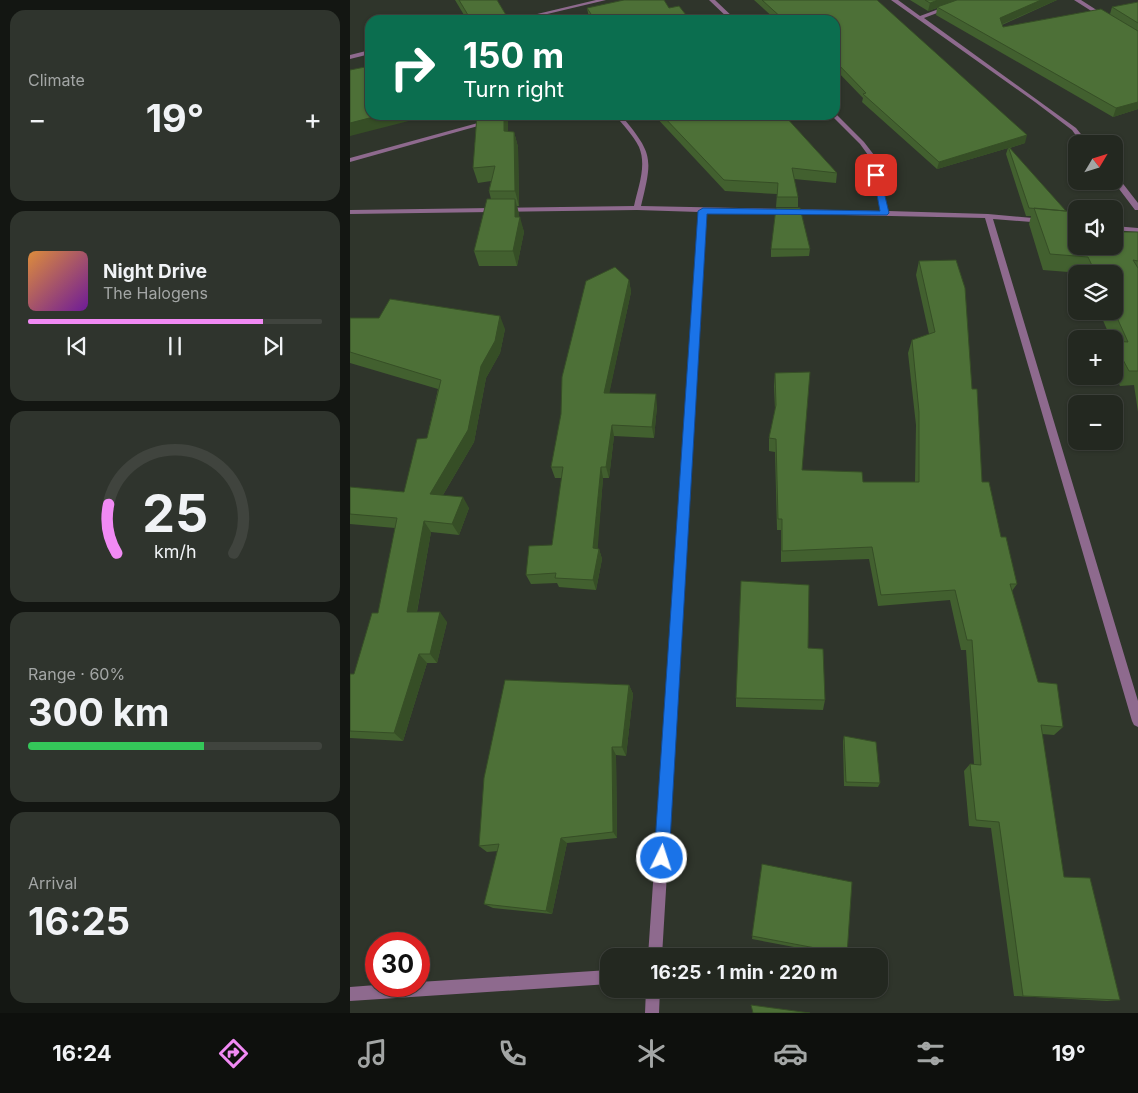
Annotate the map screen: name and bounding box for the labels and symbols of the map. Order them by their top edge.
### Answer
north arrow [1068,135,1122,190]
pin [855,154,897,196]
position arrow [635,831,687,883]
speed limit sign: 30 [365,932,430,997]

